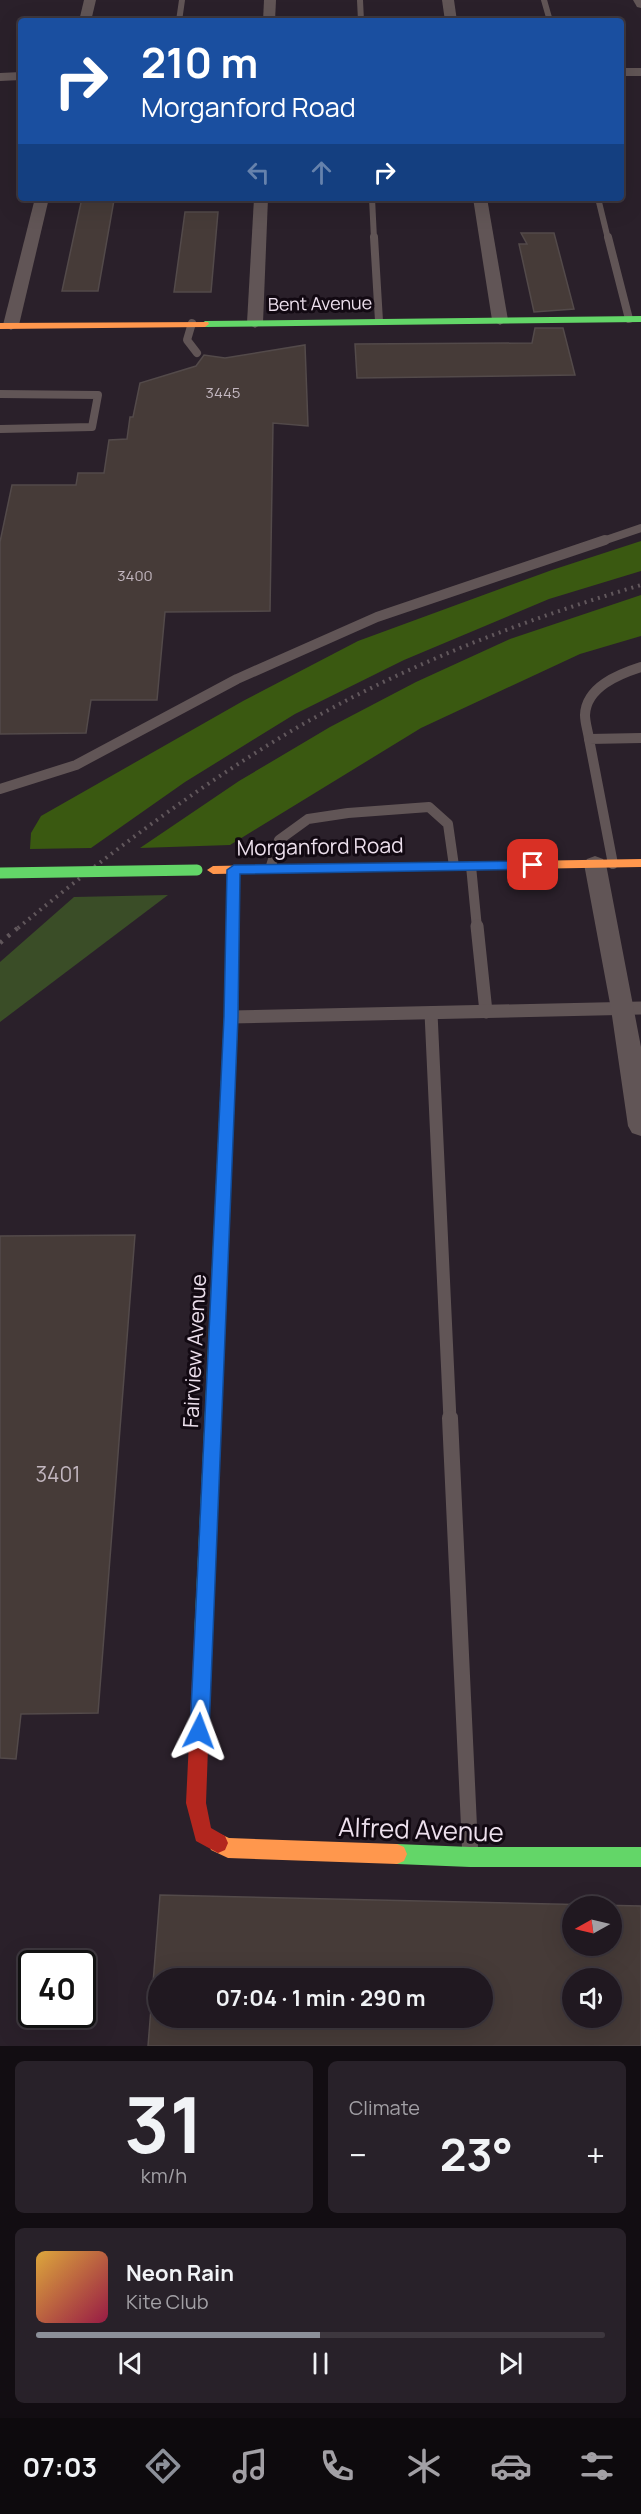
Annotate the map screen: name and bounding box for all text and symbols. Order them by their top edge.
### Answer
text: 210 m [141,33,258,91]
icon: right [42,42,120,120]
text: Morganford Road [141,88,356,125]
icon: left [242,156,275,189]
icon: ahead [305,156,338,189]
icon: right [368,156,401,189]
street label: Bent Avenue [268,290,372,316]
house number: 3445 [206,382,240,403]
house number: 3400 [117,565,153,586]
street label: Morganford Road [236,831,404,861]
pin [507,839,558,890]
icon: arrive [516,848,549,881]
street label: Fairview Avenue [176,1273,212,1429]
house number: 3401 [36,1460,81,1488]
position arrow [167,1699,231,1763]
street label: Alfred Avenue [338,1808,504,1850]
north arrow [562,1896,622,1956]
map controls [562,1896,622,2028]
speed limit sign: 40 [18,1950,96,2028]
button: sound [562,1968,622,2028]
text: 07:04 · 1 min · 290 m [215,1983,426,2013]
text: 31 [124,2070,204,2176]
text: Climate [349,2094,420,2121]
text: 23° [440,2123,513,2185]
text: − [349,2132,367,2177]
text: + [586,2132,605,2177]
text: km/h [141,2162,187,2189]
text: Neon Rain [126,2258,234,2288]
text: Kite Club [126,2288,209,2315]
icon: previous [114,2347,147,2380]
icon: pause [304,2347,337,2380]
icon: next [494,2347,527,2380]
icon: directions [142,2445,184,2487]
icon: music [229,2445,271,2487]
icon: phone [316,2445,358,2487]
icon: climate [403,2445,445,2487]
icon: car [490,2445,532,2487]
icon: filters [576,2445,618,2487]
text: 07:03 [22,2448,97,2485]

